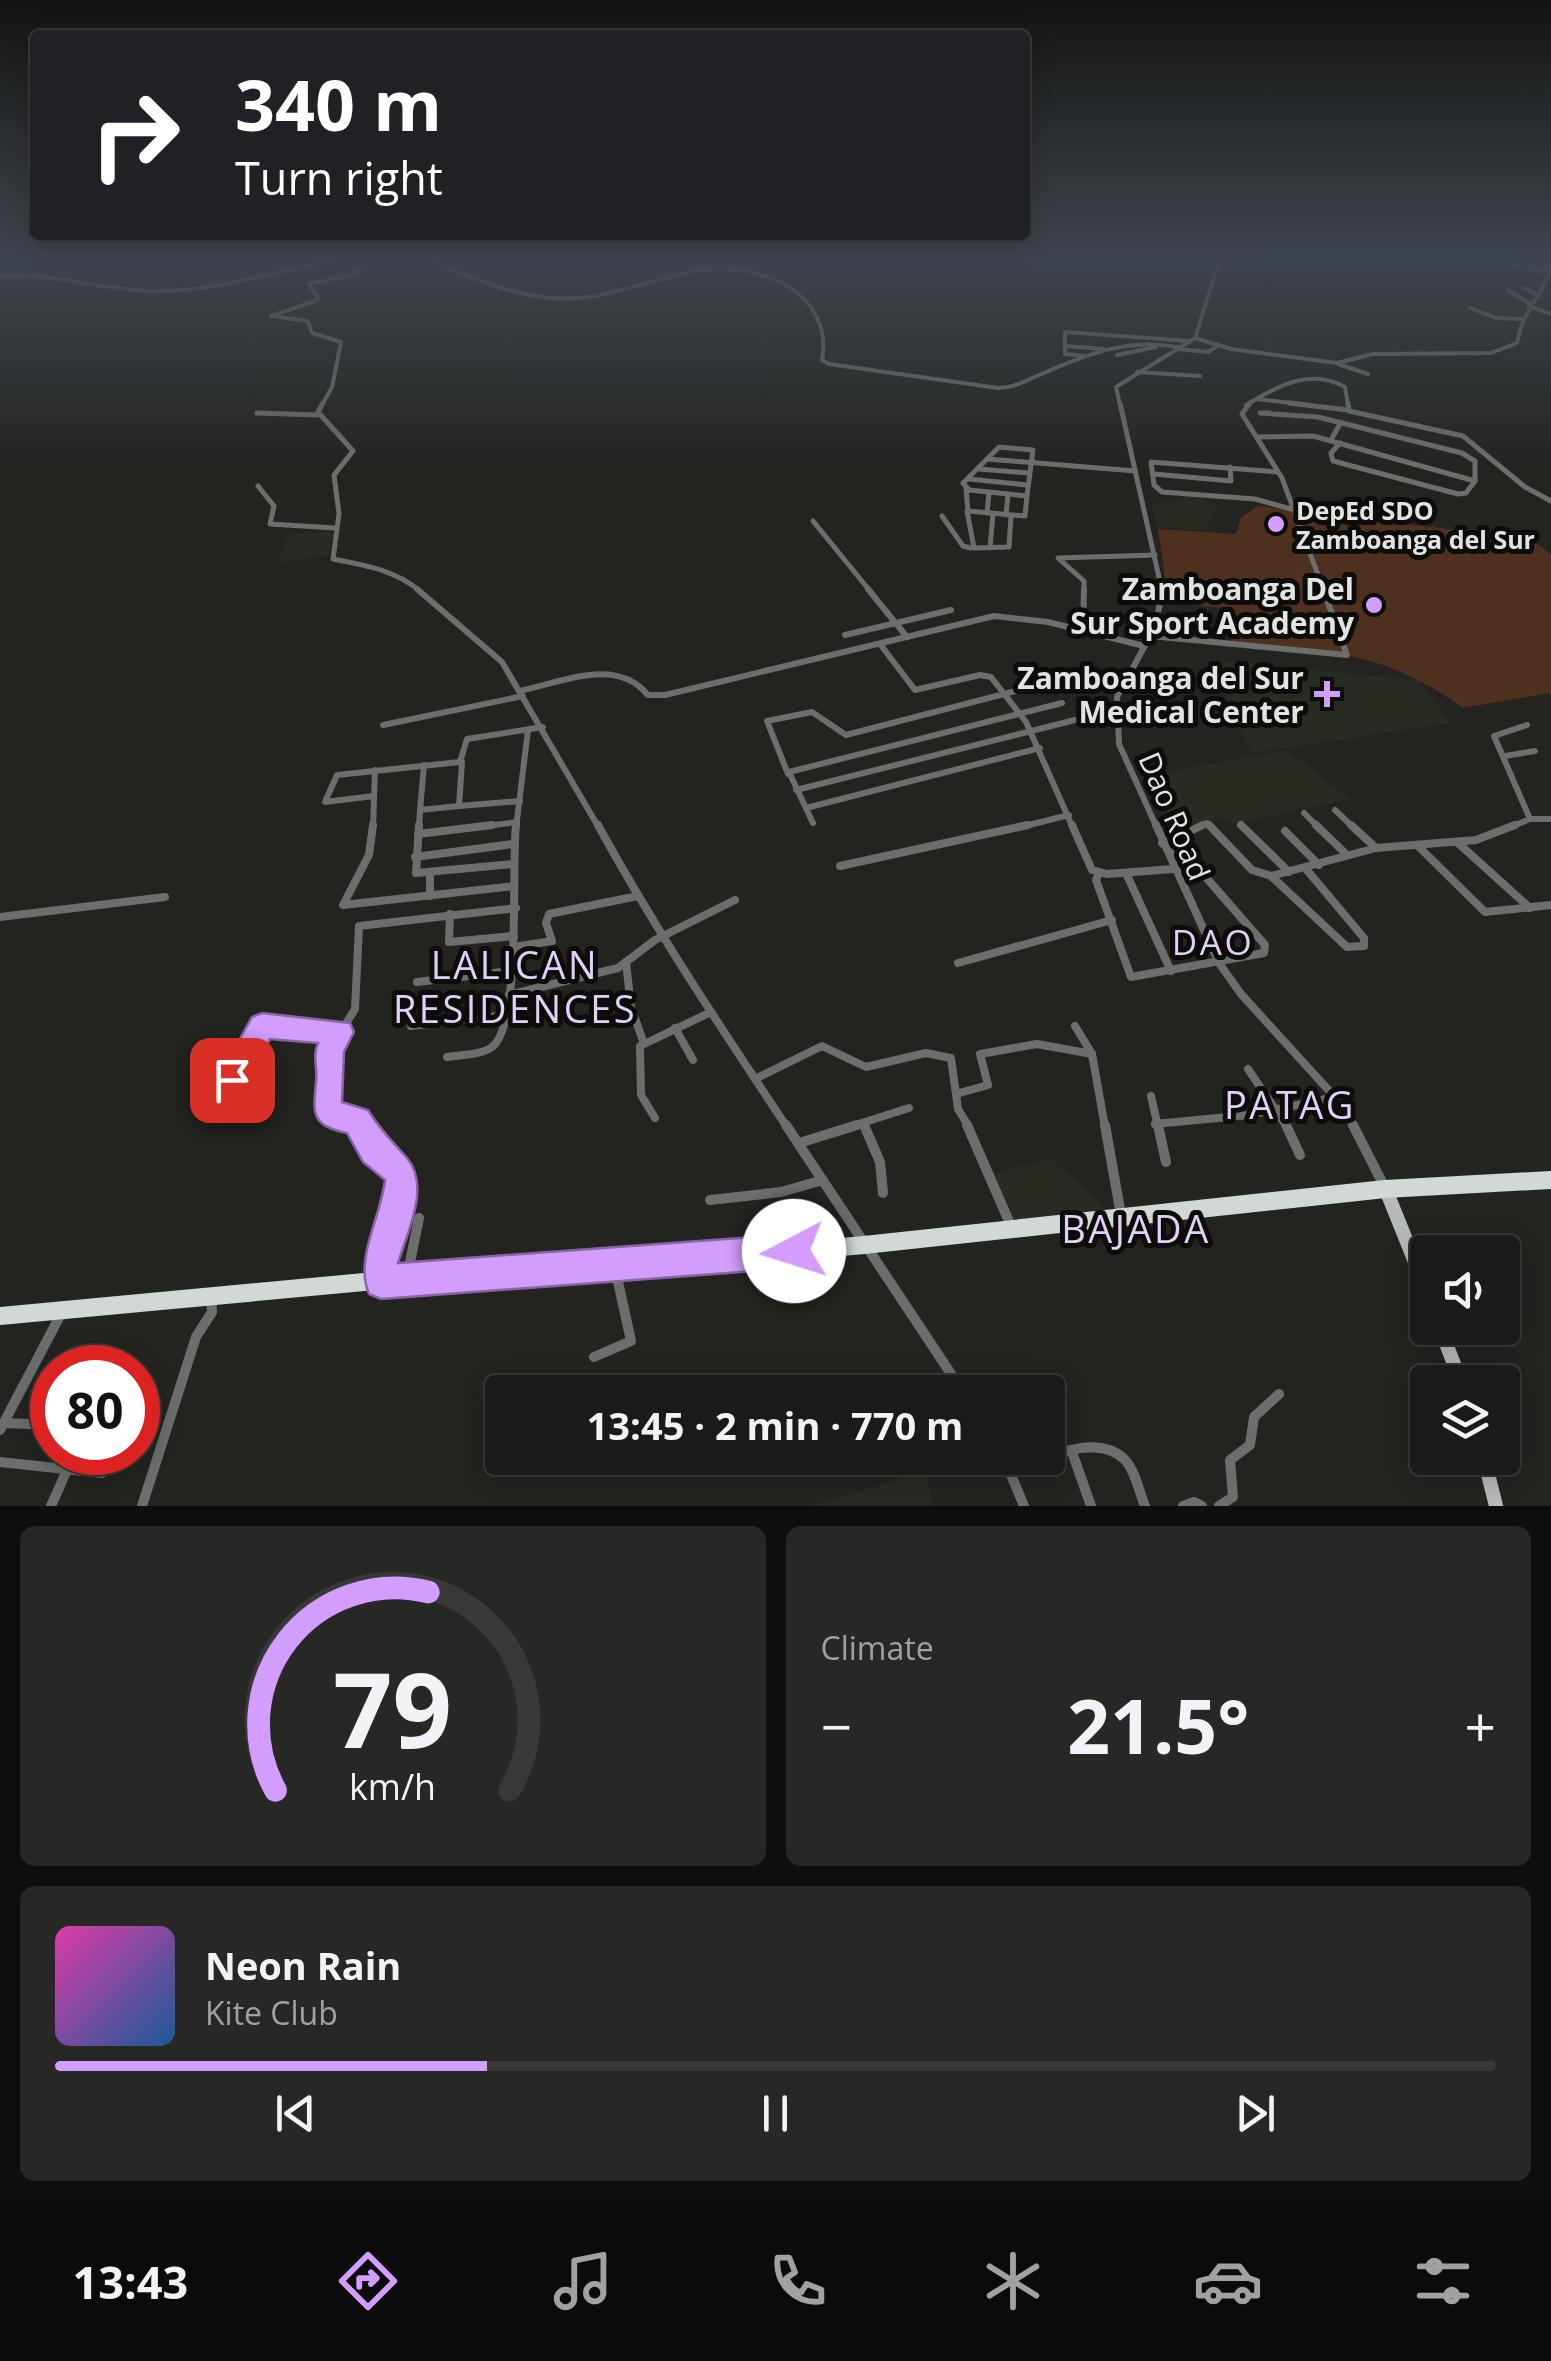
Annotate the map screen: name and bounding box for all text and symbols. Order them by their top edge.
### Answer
text: 340 m [235,56,442,152]
icon: right [70,70,200,200]
text: Turn right [235,147,443,208]
place label: DepEd SDO Zamboanga del Sur [1296,493,1535,556]
marker: DepEd SDO Zamboanga del Sur [1265,513,1287,535]
place label: Zamboanga Del Sur Sport Academy [1070,568,1355,643]
marker: Zamboanga Del Sur Sport Academy [1363,594,1385,616]
place label: Zamboanga del Sur Medical Center [1017,657,1304,732]
marker: Zamboanga del Sur Medical Center [1314,681,1340,707]
street label: Dao Road [1130,745,1220,887]
district label: DAO [1172,918,1254,965]
district label: LALICAN RESIDENCES [393,938,637,1034]
pin [190,1038,275,1123]
icon: arrive [205,1053,260,1108]
district label: PATAG [1224,1078,1356,1130]
position arrow [742,1199,846,1303]
district label: BAJADA [1061,1202,1211,1254]
map controls [1410,1235,1520,1475]
button: sound [1410,1235,1520,1345]
speed limit sign: 80 [30,1345,160,1475]
button: layers [1410,1365,1520,1475]
text: 13:45 · 2 min · 770 m [587,1399,963,1451]
text: Climate [821,1626,934,1669]
text: 79 [333,1637,452,1778]
text: 21.5° [1067,1674,1249,1776]
text: − [821,1688,852,1763]
text: + [1465,1688,1496,1763]
text: km/h [349,1762,436,1810]
text: Neon Rain [205,1939,401,1991]
text: Kite Club [205,1991,338,2034]
icon: previous [268,2086,323,2141]
icon: pause [748,2086,803,2141]
icon: next [1228,2086,1283,2141]
icon: directions [333,2246,403,2316]
icon: music [548,2246,618,2316]
icon: phone [763,2246,833,2316]
icon: climate [978,2246,1048,2316]
icon: car [1193,2246,1263,2316]
icon: filters [1408,2246,1478,2316]
text: 13:43 [73,2251,188,2312]

